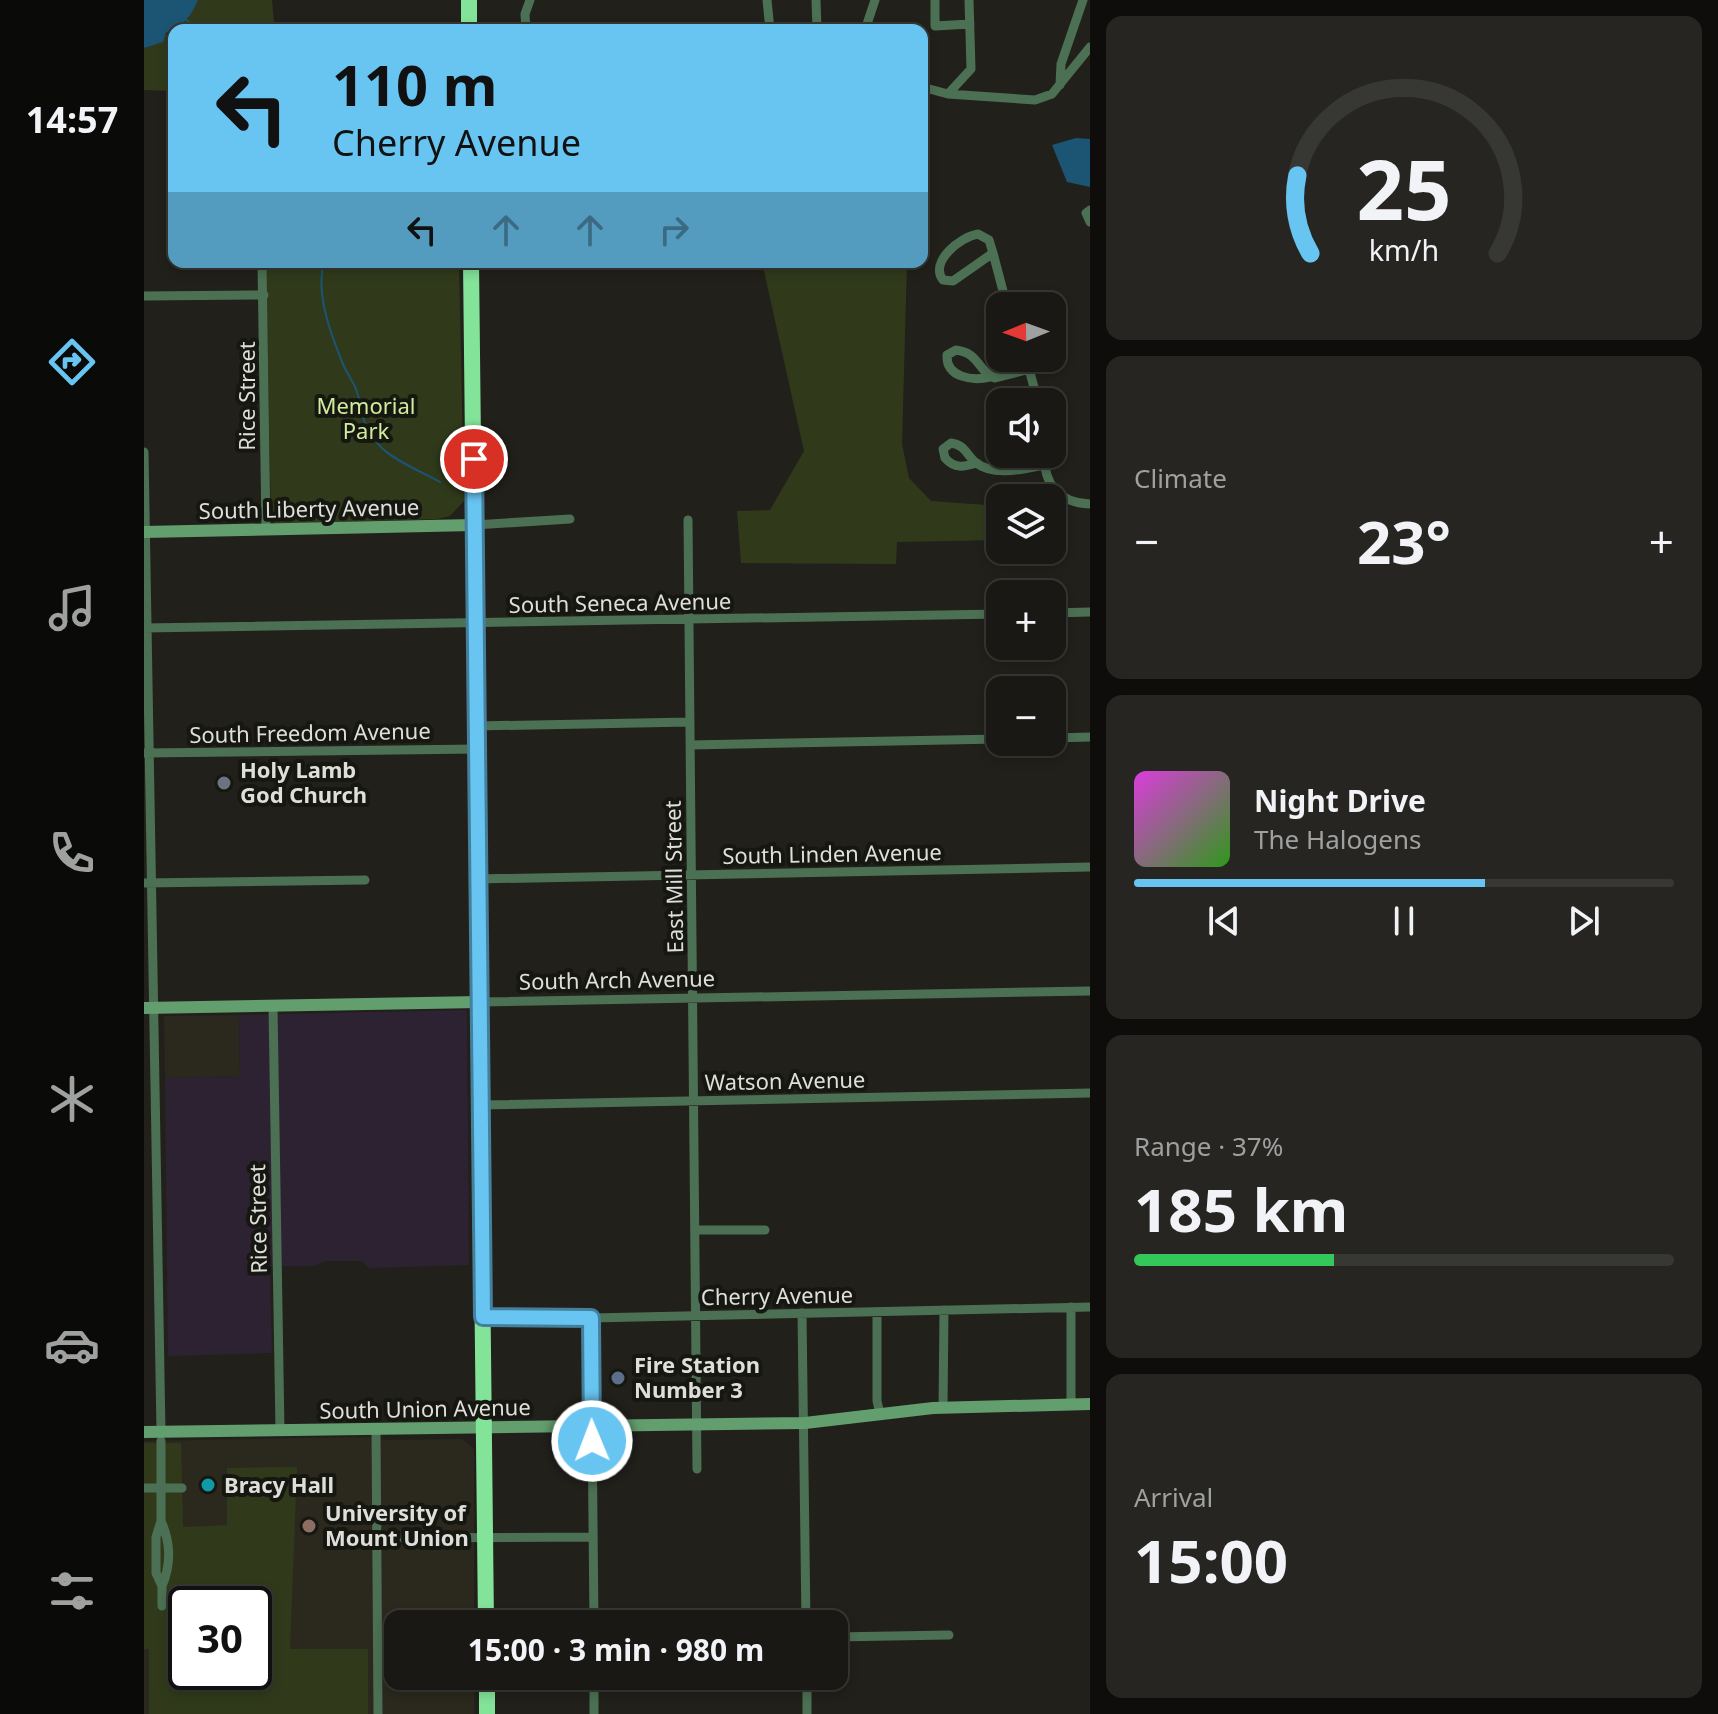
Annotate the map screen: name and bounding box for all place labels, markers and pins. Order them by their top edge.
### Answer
pin [440,425,508,493]
place label: Holy Lamb God Church [240,754,367,809]
marker: Holy Lamb God Church [215,774,233,792]
place label: Fire Station Number 3 [634,1349,760,1404]
marker: Fire Station Number 3 [609,1369,627,1387]
place label: Bracy Hall [224,1469,334,1499]
marker: Bracy Hall [199,1476,217,1494]
place label: University of Mount Union [325,1497,469,1552]
marker: University of Mount Union [300,1517,318,1535]

